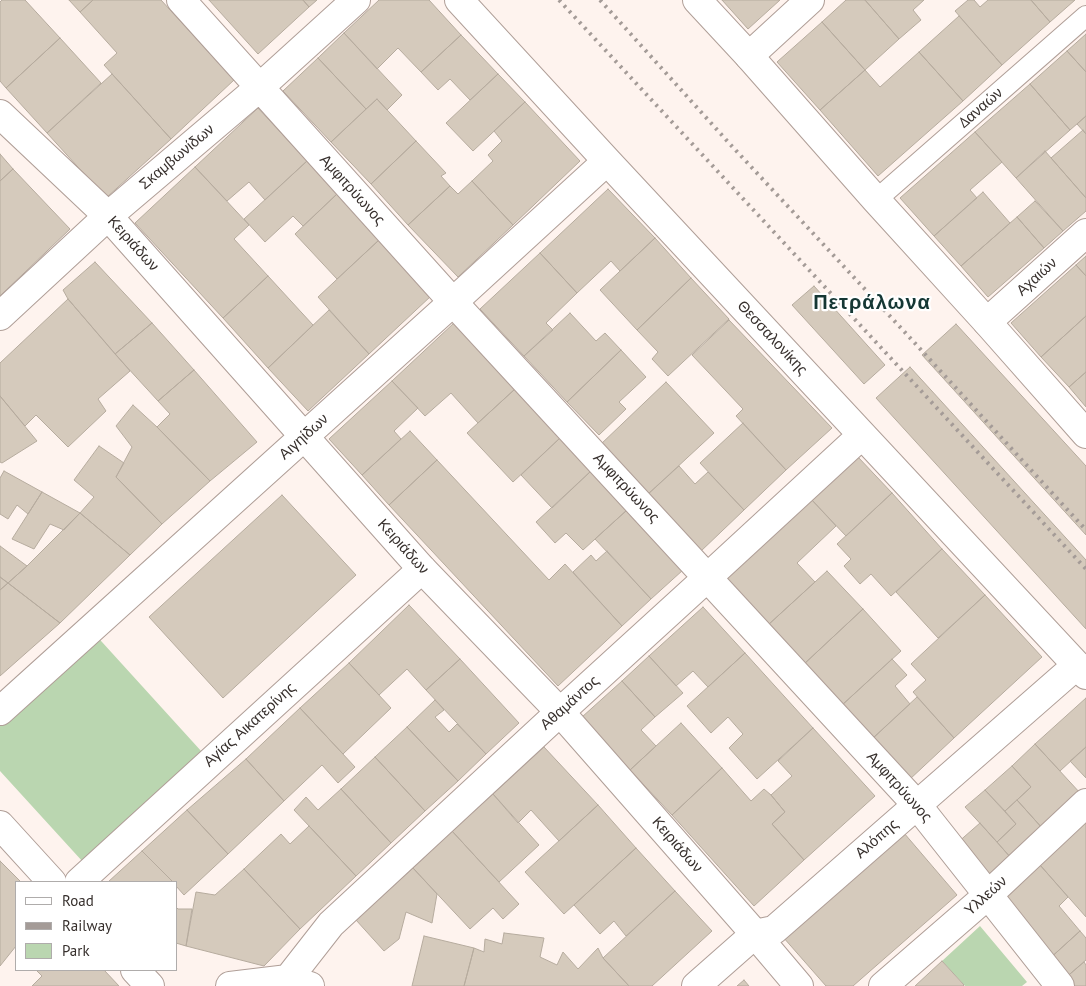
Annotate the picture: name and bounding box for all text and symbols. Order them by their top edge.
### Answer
street label: Δαναών [955,84,1007,132]
street label: Σκαμβωνίδων [136,120,218,194]
street label: Αμφιτρύωνος [316,151,388,229]
street label: Κειριάδων [104,213,162,275]
street label: Αχαιών [1013,254,1061,300]
district label: Πετράλωνα [812,291,932,315]
street label: Θεσσαλονίκης [733,297,811,379]
street label: Αιγηίδων [276,410,332,464]
street label: Αμφιτρύωνος [589,449,663,527]
street label: Κειριάδων [374,516,432,578]
street label: Αθαμάντος [537,672,603,734]
street label: Αγίας Αικατερίνης [200,679,300,771]
street label: Αμφιτρύωνος [863,748,935,826]
street label: Κειριάδων [648,813,706,877]
street label: Αλόπης [852,815,902,863]
street label: Υλλεών [961,872,1011,920]
legend [15,881,178,971]
text: Road [62,891,94,910]
text: Railway [62,916,112,935]
text: Park [62,941,90,960]

